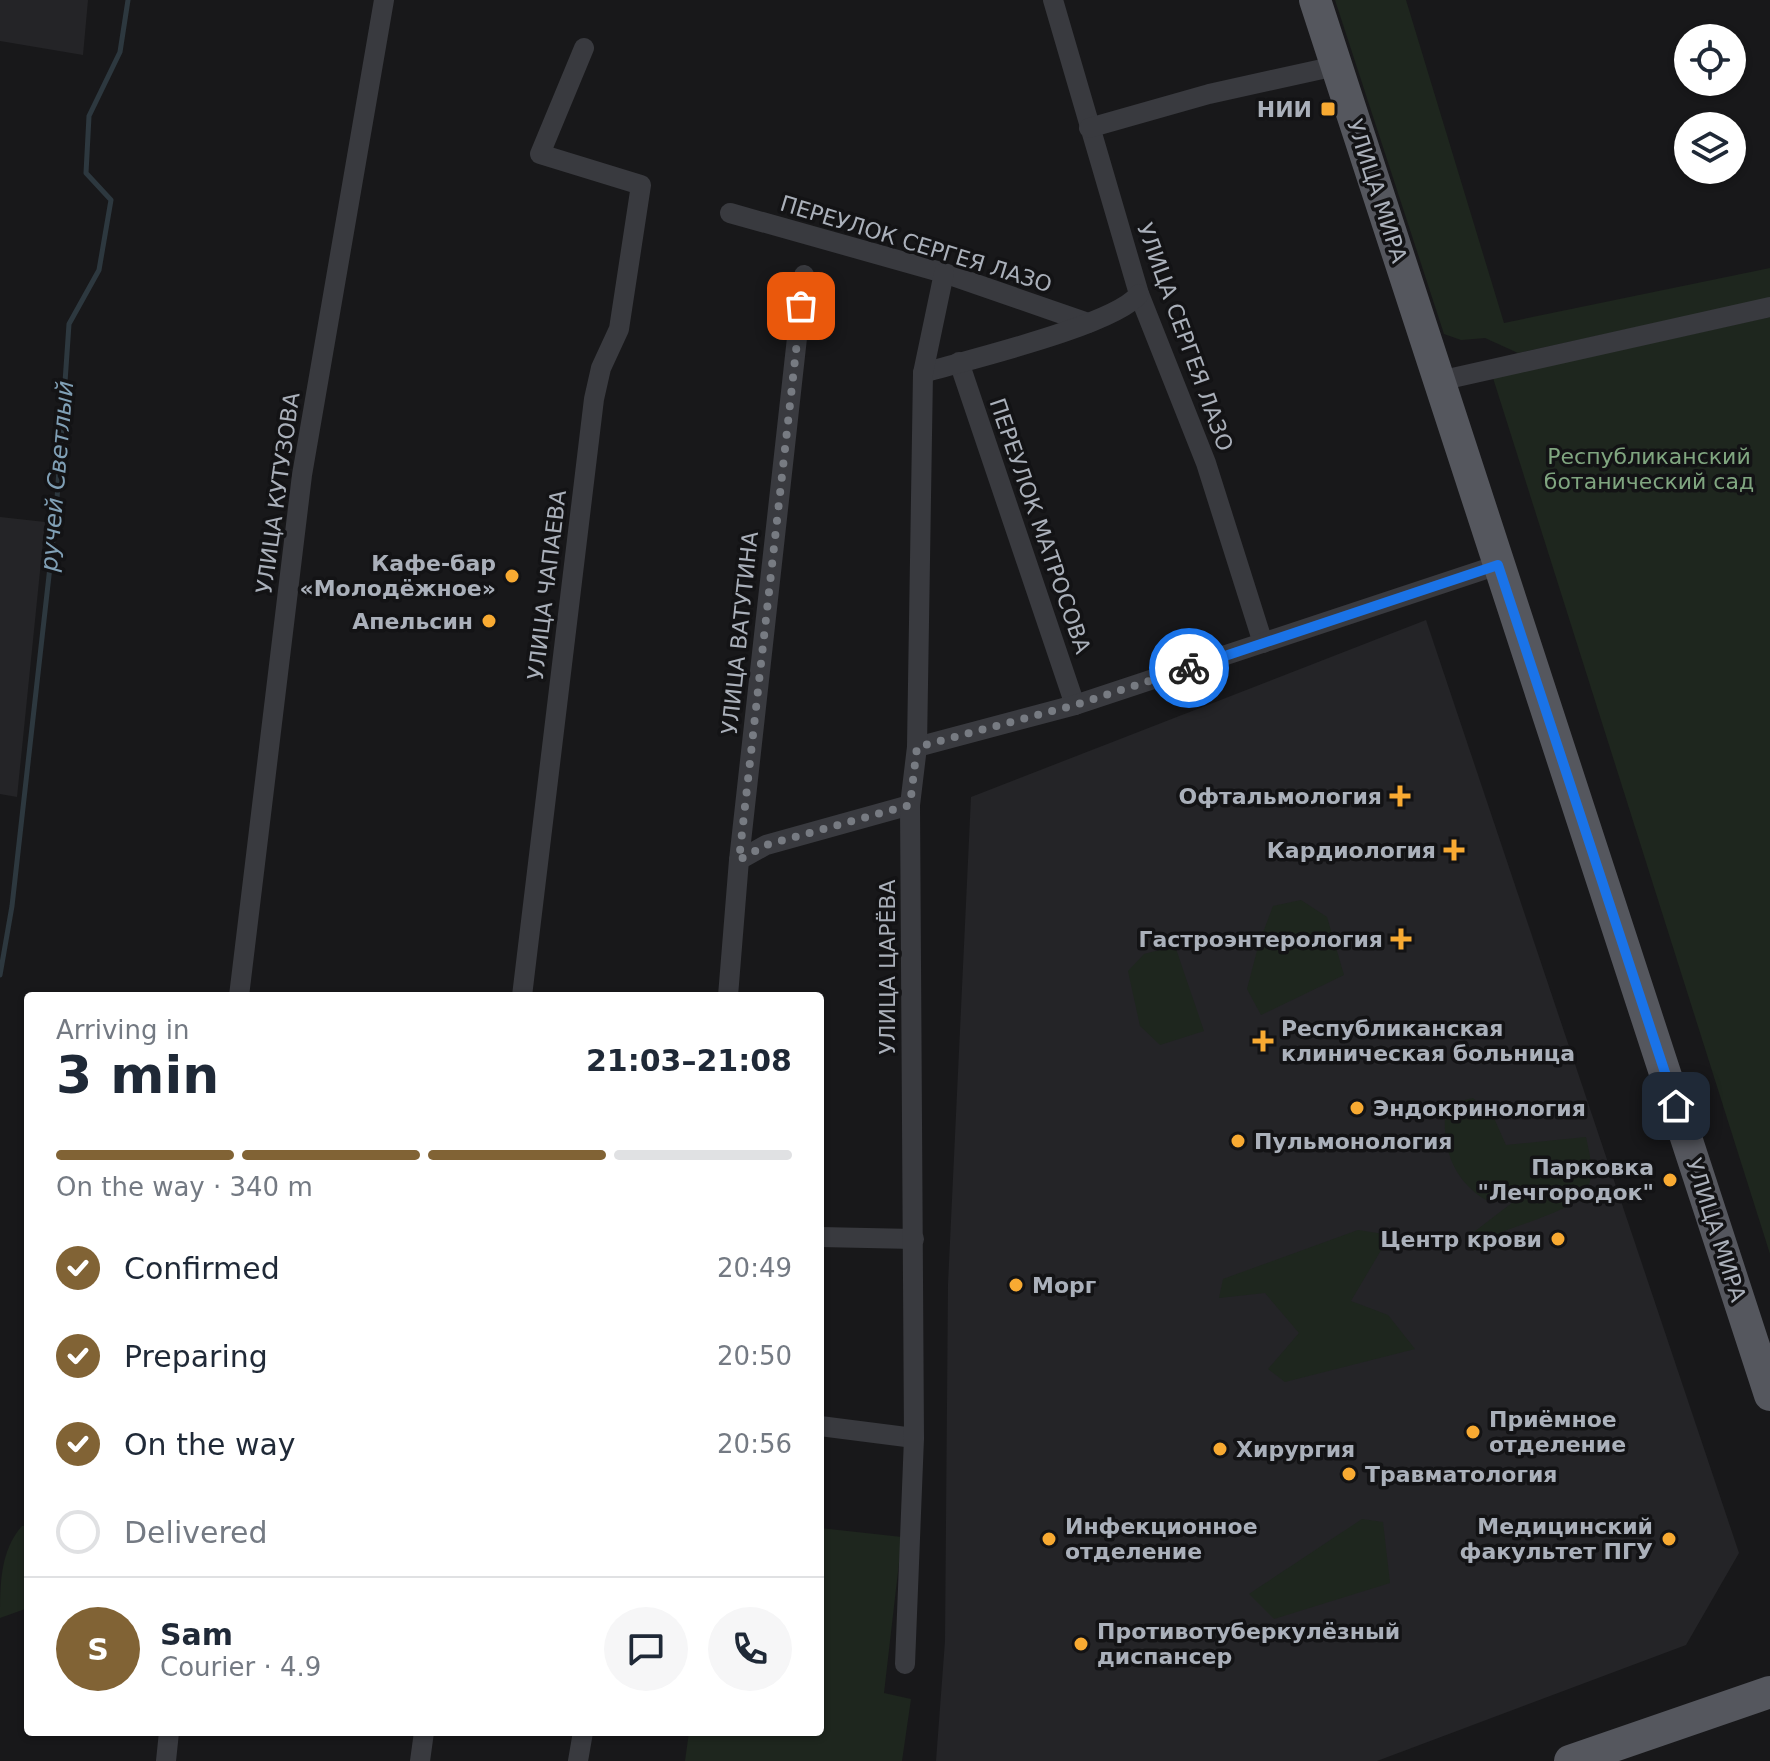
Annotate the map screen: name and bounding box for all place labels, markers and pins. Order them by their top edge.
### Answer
place label: НИИ [1257,97,1312,122]
marker: НИИ [1319,100,1337,118]
pin [767,272,835,340]
place label: Кафе-бар «Молодёжное» [300,551,496,601]
marker: Кафе-бар «Молодёжное» [503,567,521,585]
place label: Апельсин [352,609,473,634]
marker: Апельсин [480,612,498,630]
place label: Офтальмология [1178,784,1382,809]
marker: Офтальмология [1389,785,1411,807]
place label: Кардиология [1267,838,1436,863]
marker: Кардиология [1443,839,1465,861]
place label: Гастроэнтерология [1138,927,1383,952]
marker: Гастроэнтерология [1390,928,1412,950]
place label: Республиканская клиническая больница [1281,1016,1575,1066]
marker: Республиканская клиническая больница [1252,1030,1274,1052]
pin [1642,1072,1710,1140]
place label: Эндокринология [1373,1096,1586,1121]
marker: Эндокринология [1348,1099,1366,1117]
place label: Пульмонология [1254,1129,1452,1154]
marker: Пульмонология [1229,1132,1247,1150]
place label: Парковка "Лечгородок" [1477,1155,1654,1205]
marker: Парковка "Лечгородок" [1661,1171,1679,1189]
place label: Центр крови [1380,1227,1542,1252]
marker: Центр крови [1549,1230,1567,1248]
place label: Морг [1032,1273,1096,1298]
marker: Морг [1007,1276,1025,1294]
place label: Приёмное отделение [1489,1407,1626,1457]
marker: Приёмное отделение [1464,1423,1482,1441]
place label: Хирургия [1236,1437,1355,1462]
marker: Хирургия [1211,1440,1229,1458]
place label: Травматология [1365,1462,1557,1487]
marker: Травматология [1340,1465,1358,1483]
place label: Инфекционное отделение [1065,1514,1258,1564]
place label: Медицинский факультет ПГУ [1460,1514,1653,1564]
marker: Инфекционное отделение [1040,1530,1058,1548]
marker: Медицинский факультет ПГУ [1660,1530,1678,1548]
place label: Противотуберкулёзный диспансер [1097,1619,1400,1669]
marker: Противотуберкулёзный диспансер [1072,1635,1090,1653]

